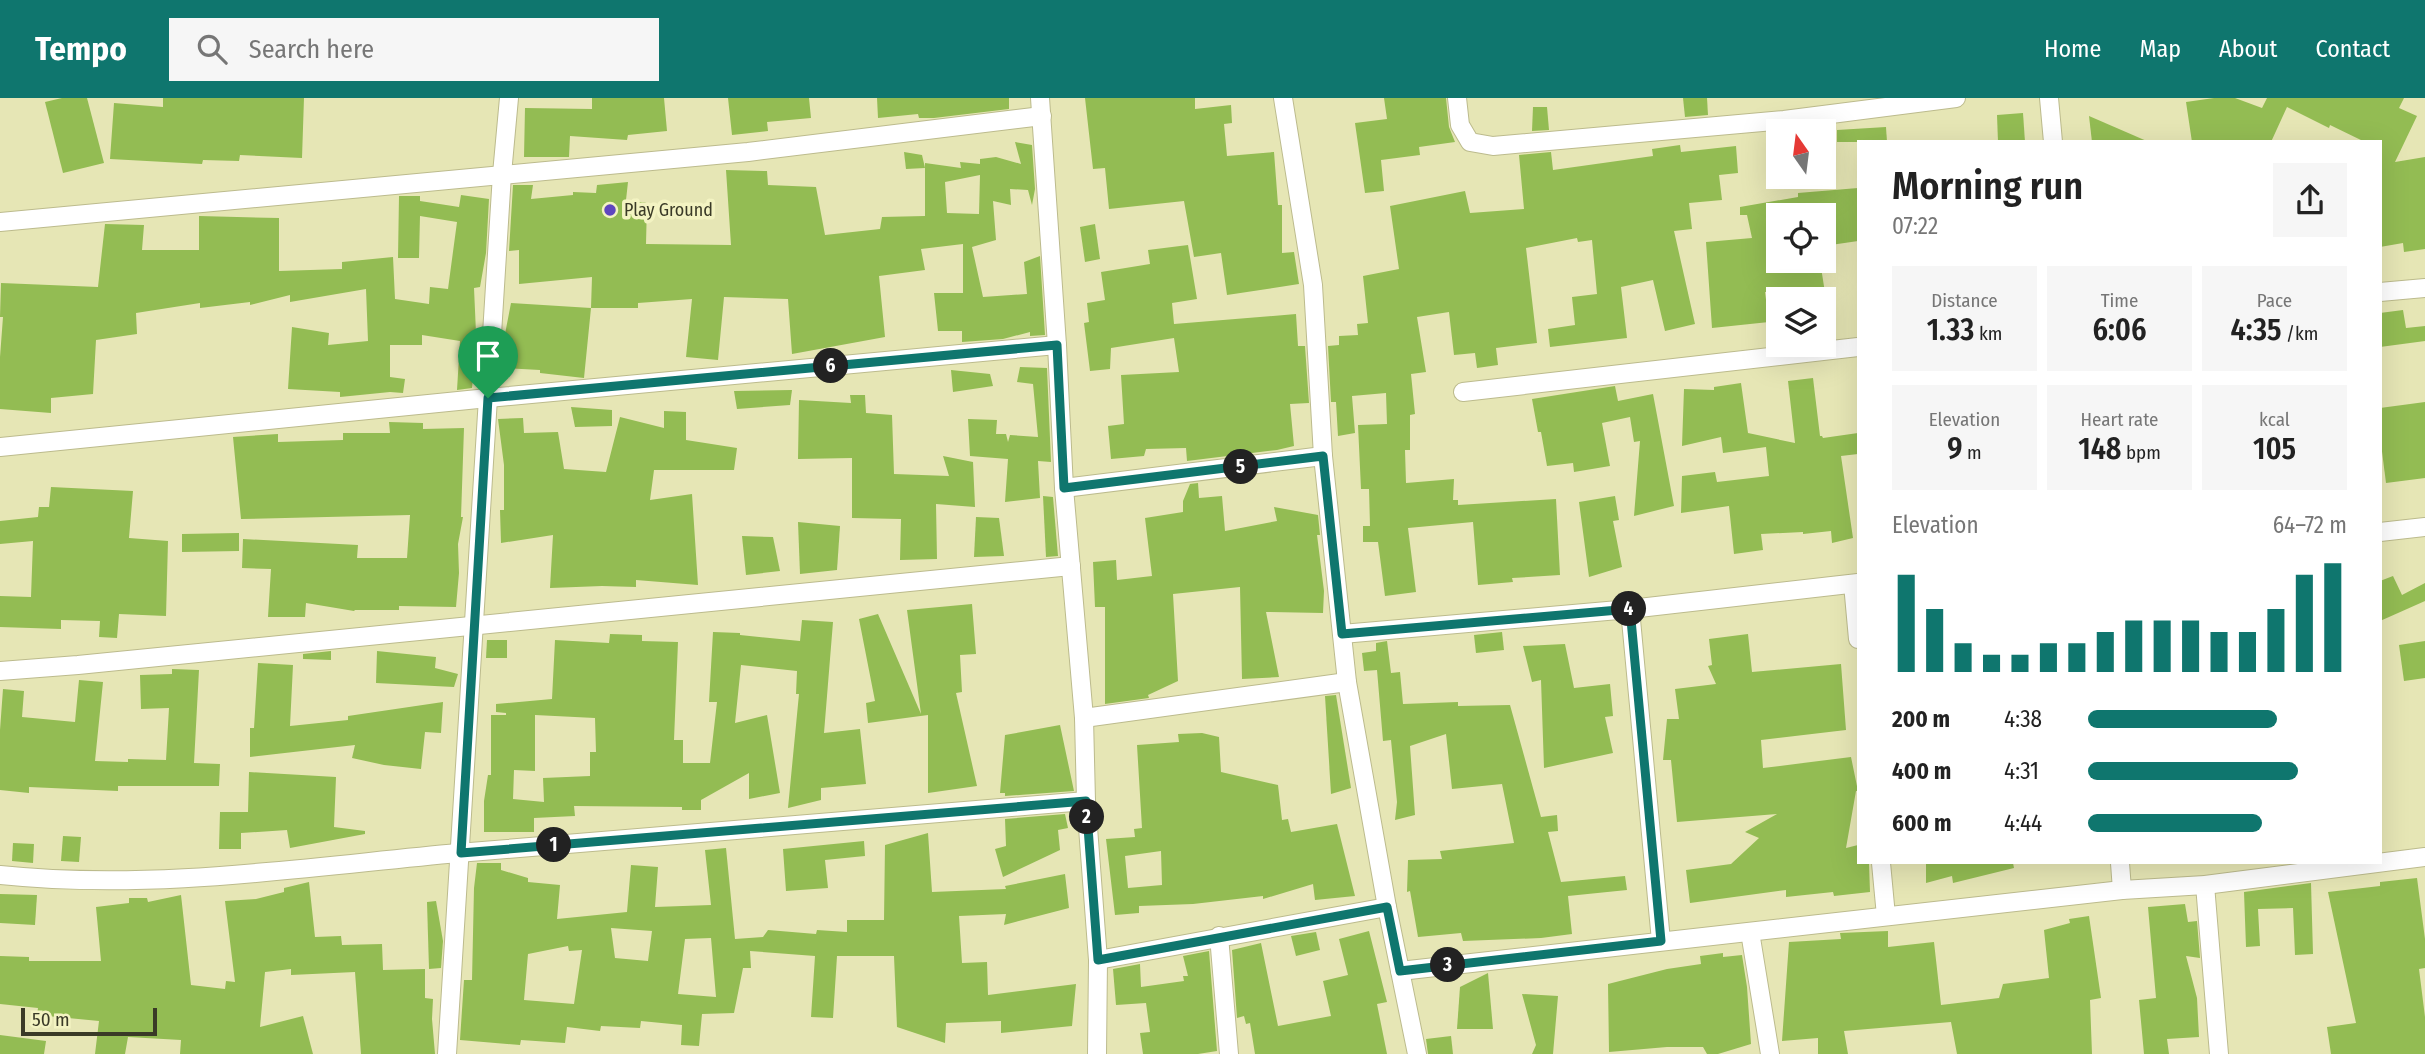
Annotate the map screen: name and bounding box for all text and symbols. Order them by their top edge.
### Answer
search box [169,18,659,81]
text: Tempo [35,29,127,69]
icon: search [193,30,231,68]
text: Search here [249,34,374,65]
text: Home [2044,35,2101,63]
text: Map [2139,35,2181,63]
text: About [2219,35,2277,63]
text: Contact [2315,35,2390,63]
north arrow [1766,119,1836,189]
map controls [1766,119,1836,357]
text: Morning run [1892,163,2083,209]
button: share [2273,163,2347,237]
place label: Play Ground [624,199,713,221]
marker: Play Ground [602,202,618,218]
button: locate [1766,203,1836,273]
text: 07:22 [1892,212,1938,240]
button: layers [1766,287,1836,357]
text: Distance [1931,289,1998,312]
text: Time [2101,289,2138,312]
text: Pace [2257,289,2292,312]
text: 1.33 [1927,312,1974,348]
text: 6:06 [2093,312,2146,348]
text: 4:35 [2231,312,2282,348]
text: km [1974,322,2002,345]
text: /km [2282,322,2318,345]
pin [458,326,518,398]
icon: arrive [469,337,507,375]
pin: 6 [814,348,848,384]
text: 6 [826,354,835,377]
text: Elevation [1929,408,2000,431]
text: Heart rate [2080,408,2159,431]
text: kcal [2259,408,2290,431]
text: 9 [1947,431,1963,467]
text: 148 [2078,431,2122,467]
text: 105 [2253,431,2296,467]
text: m [1963,441,1982,464]
text: bpm [2122,441,2161,464]
pin: 5 [1224,450,1258,484]
text: 5 [1236,455,1245,478]
text: Elevation [1892,511,1979,539]
text: 64–72 m [2273,511,2347,539]
pin: 4 [1612,592,1646,626]
text: 4 [1624,597,1633,620]
text: 200 m [1892,705,1950,733]
text: 4:38 [2004,705,2042,733]
text: 400 m [1892,757,1951,785]
text: 4:31 [2004,757,2039,785]
pin: 2 [1070,800,1104,834]
text: 2 [1082,805,1091,828]
text: 600 m [1892,809,1951,837]
text: 4:44 [2004,809,2042,837]
pin: 1 [536,828,572,862]
text: 1 [549,833,558,856]
pin: 3 [1430,948,1466,982]
text: 3 [1443,953,1452,976]
scale bar [21,1005,158,1037]
text: 50 m [32,1008,70,1031]

